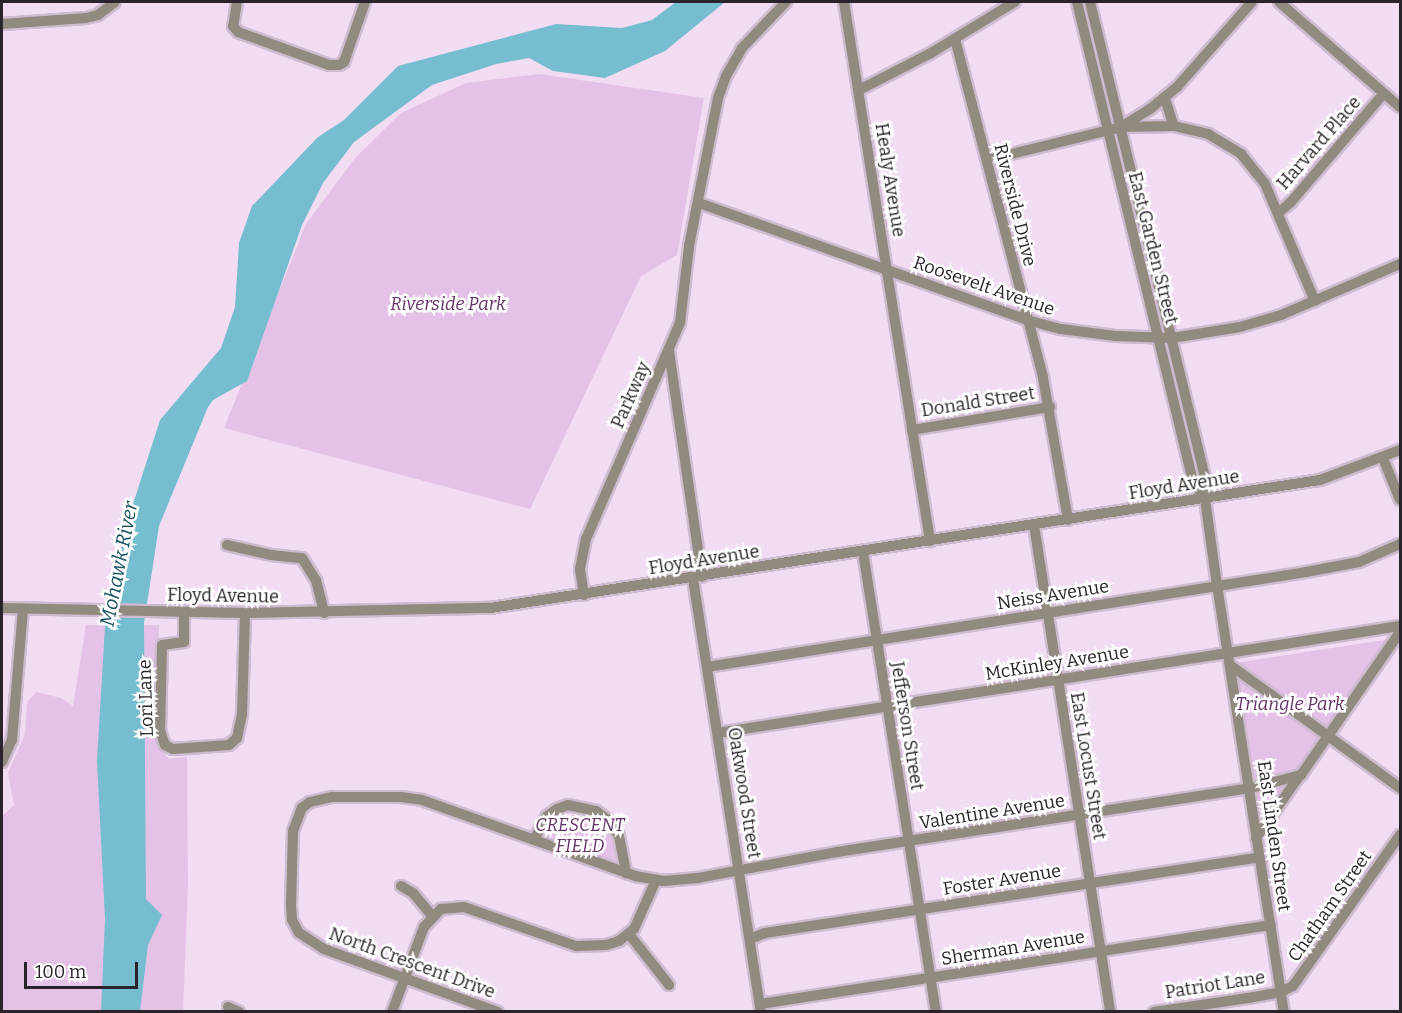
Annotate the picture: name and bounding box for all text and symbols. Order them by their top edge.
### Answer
street label: Harvard Place [1273,92,1365,194]
street label: Healy Avenue [870,121,910,239]
street label: Riverside Drive [989,141,1041,269]
street label: East Garden Street [1124,170,1182,326]
street label: Roosevelt Avenue [911,252,1057,320]
park label: Riverside Park [390,293,506,315]
street label: Parkway [607,358,655,432]
street label: Donald Street [920,382,1036,422]
street label: Floyd Avenue [1127,466,1241,504]
water label: Mohawk River [95,499,143,629]
street label: Floyd Avenue [647,541,761,579]
street label: Neiss Avenue [995,575,1111,615]
street label: Floyd Avenue [167,584,279,608]
street label: McKinley Avenue [984,641,1130,685]
street label: Lori Lane [134,659,158,737]
street label: Jefferson Street [886,660,928,792]
street label: East Locust Street [1066,691,1110,841]
park label: Triangle Park [1236,693,1344,715]
street label: Oakwood Street [723,726,765,860]
street label: East Linden Street [1253,759,1295,913]
street label: Valentine Avenue [918,790,1066,834]
park label: CRESCENT FIELD [535,815,625,858]
street label: Chatham Street [1284,846,1376,966]
street label: Foster Avenue [941,860,1063,900]
street label: North Crescent Drive [326,923,498,1003]
street label: Sherman Avenue [940,926,1086,970]
scale bar [27,950,141,988]
text: 100 m [35,961,86,983]
street label: Patriot Lane [1163,966,1267,1004]

